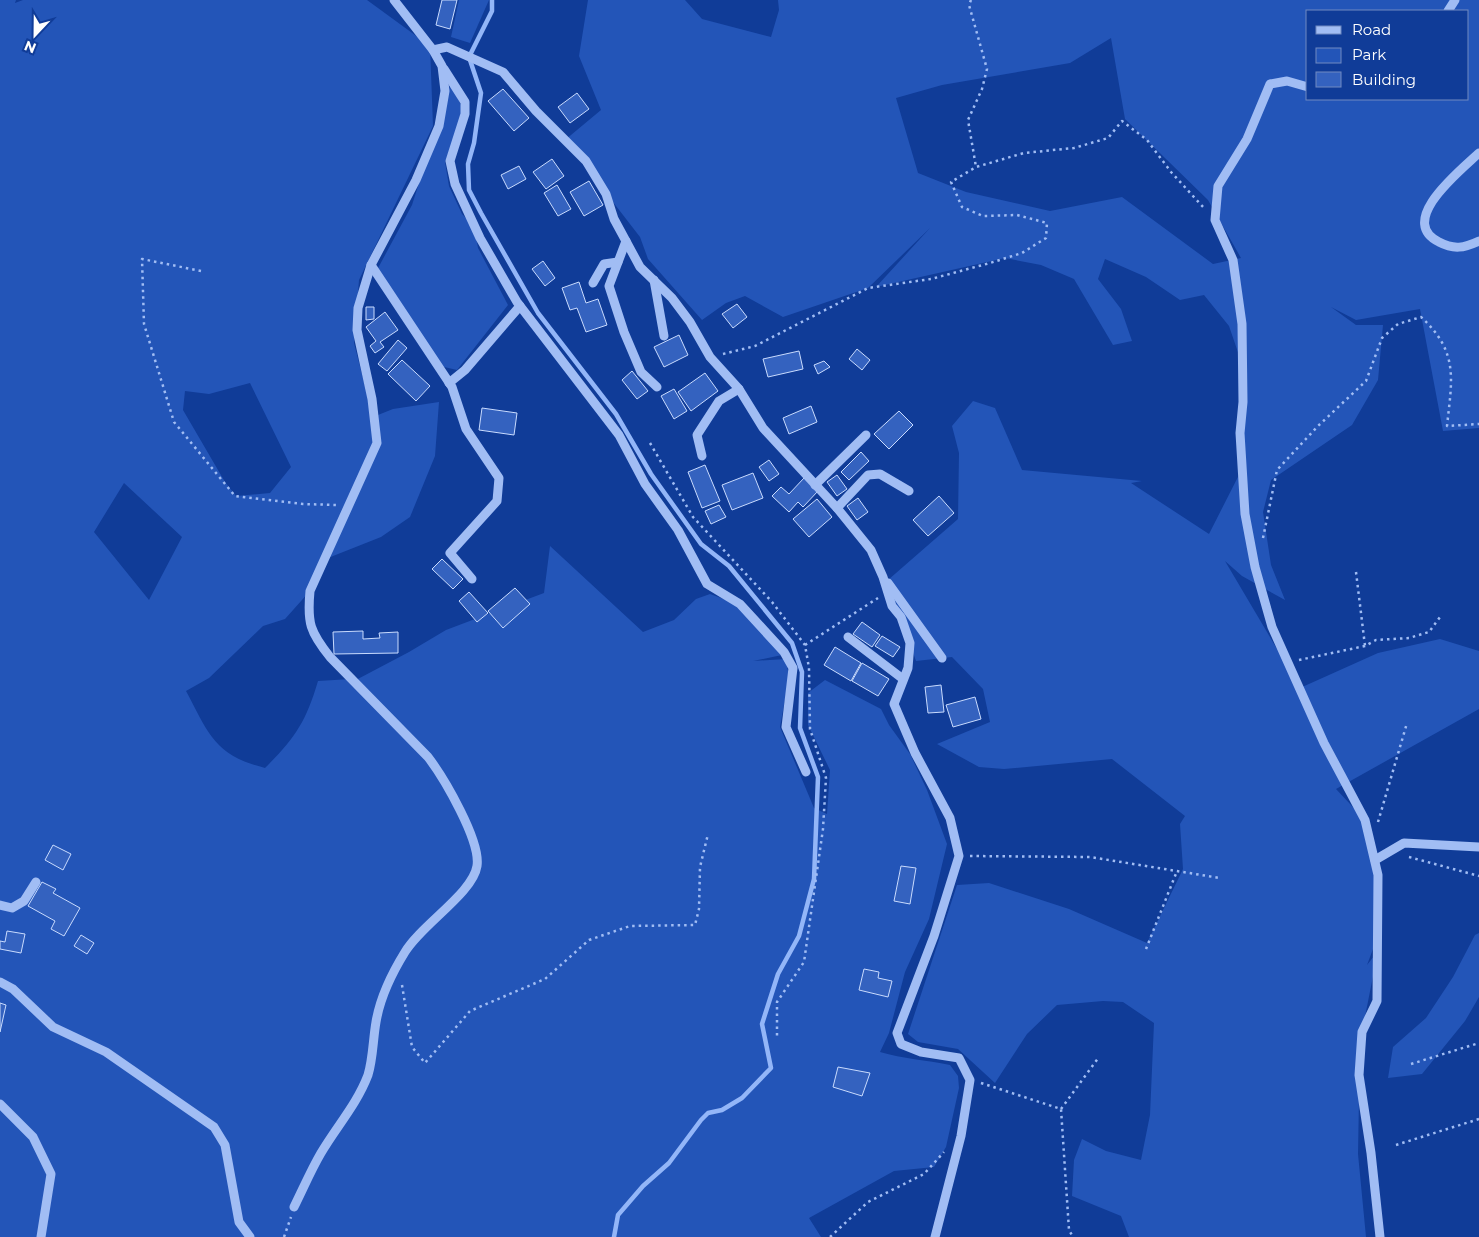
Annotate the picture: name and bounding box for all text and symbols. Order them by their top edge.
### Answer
north arrow [10,10,60,60]
legend [1306,10,1469,100]
text: Road [1352,20,1391,39]
text: N [22,37,39,58]
text: Park [1352,45,1386,64]
text: Building [1352,70,1416,89]

